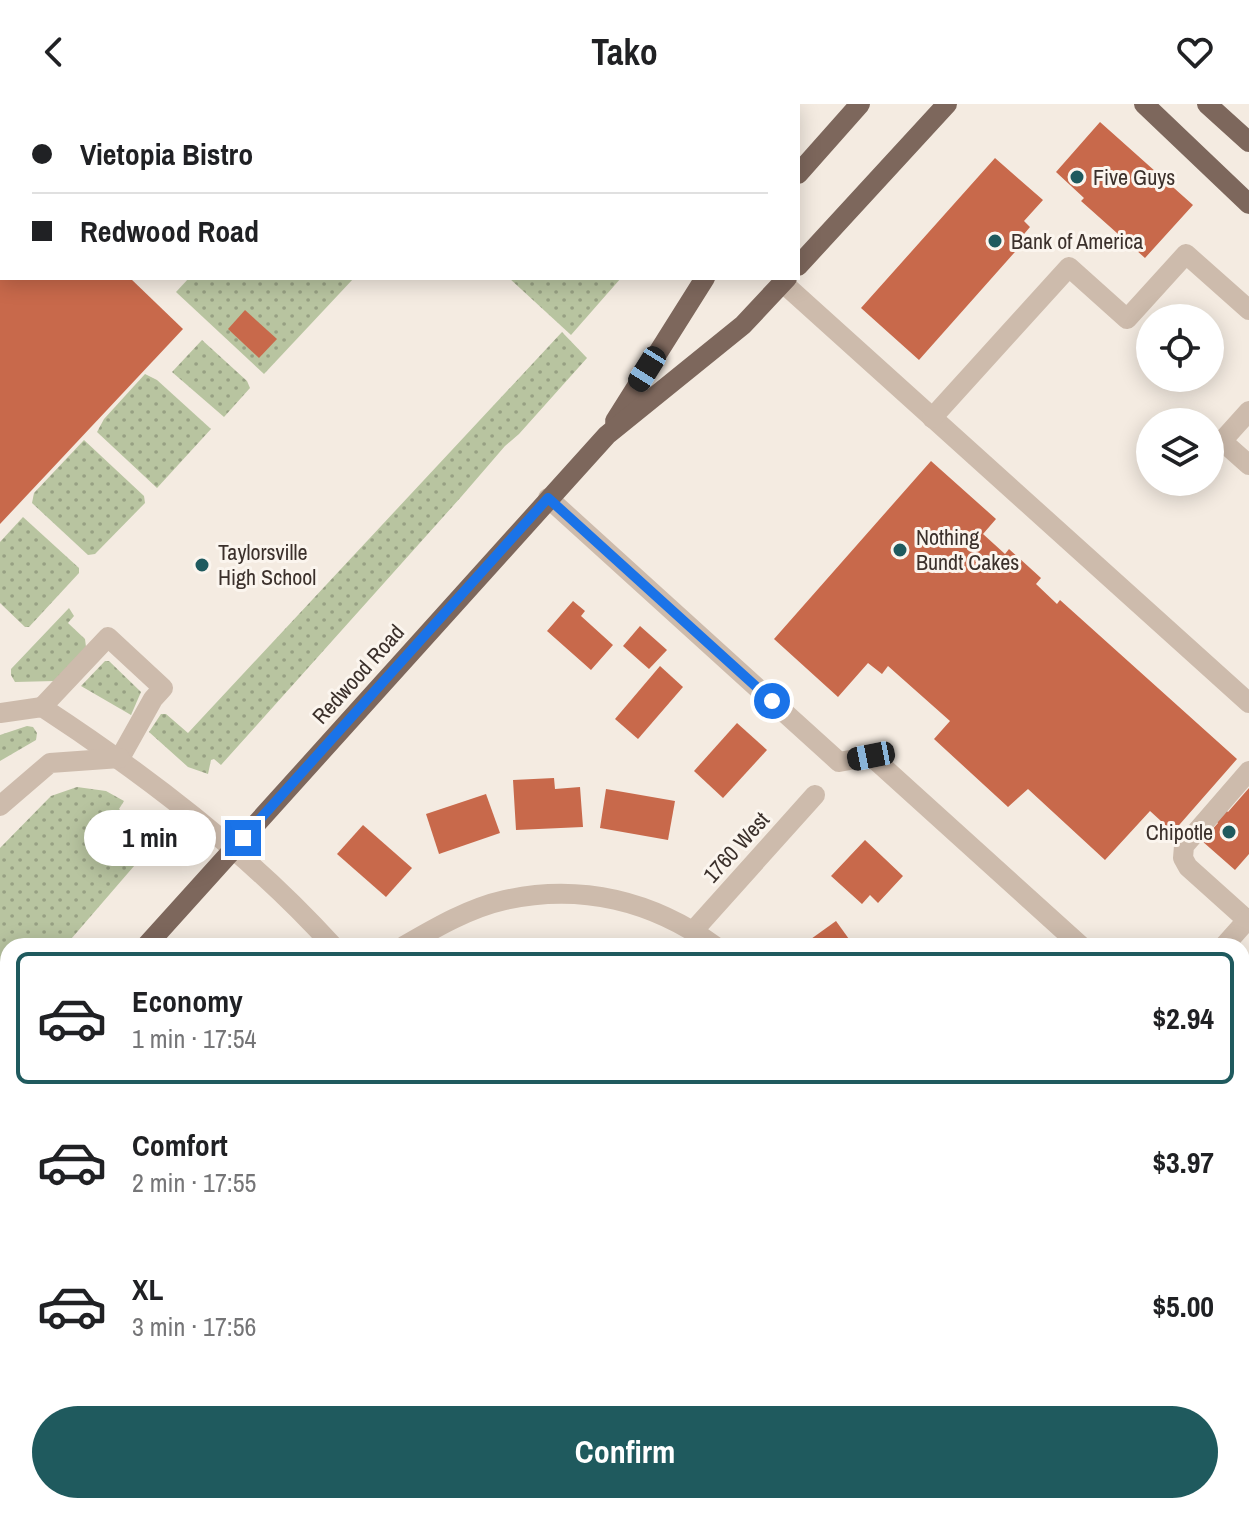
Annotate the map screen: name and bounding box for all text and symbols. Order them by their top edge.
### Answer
text: Tako [591,28,658,76]
icon: back [32,30,76,74]
icon: heart [1173,30,1217,74]
text: Vietopia Bistro [80,134,253,174]
place label: Five Guys [1093,162,1175,192]
marker: Five Guys [1068,168,1086,186]
text: Redwood Road [80,211,259,251]
place label: Bank of America [1011,226,1143,256]
marker: Bank of America [986,232,1004,250]
map controls [1136,304,1224,496]
button: locate [1136,304,1224,392]
car [624,342,670,396]
button: layers [1136,408,1224,496]
place label: Nothing Bundt Cakes [916,522,1019,577]
place label: Taylorsville High School [218,537,316,592]
marker: Nothing Bundt Cakes [891,541,909,559]
marker: Taylorsville High School [193,556,211,574]
street label: Redwood Road [305,618,411,730]
route start [754,683,790,719]
car [845,740,897,772]
street label: 1760 West [696,805,776,889]
callout: 1 min [83,810,215,866]
place label: Chipotle [1146,817,1213,847]
text: 1 min [122,820,178,855]
route end [225,820,261,856]
marker: Chipotle [1220,823,1238,841]
text: Economy [132,981,243,1021]
icon: car [36,982,108,1054]
text: $2.94 [1152,998,1214,1038]
text: 1 min · 17:54 [132,1021,256,1056]
text: Comfort [132,1125,228,1165]
icon: car [36,1126,108,1198]
text: $3.97 [1152,1142,1214,1182]
text: 2 min · 17:55 [132,1165,256,1200]
text: XL [132,1269,163,1309]
icon: car [36,1270,108,1342]
text: $5.00 [1152,1286,1214,1326]
text: 3 min · 17:56 [132,1309,256,1344]
button: Confirm [32,1406,1218,1498]

